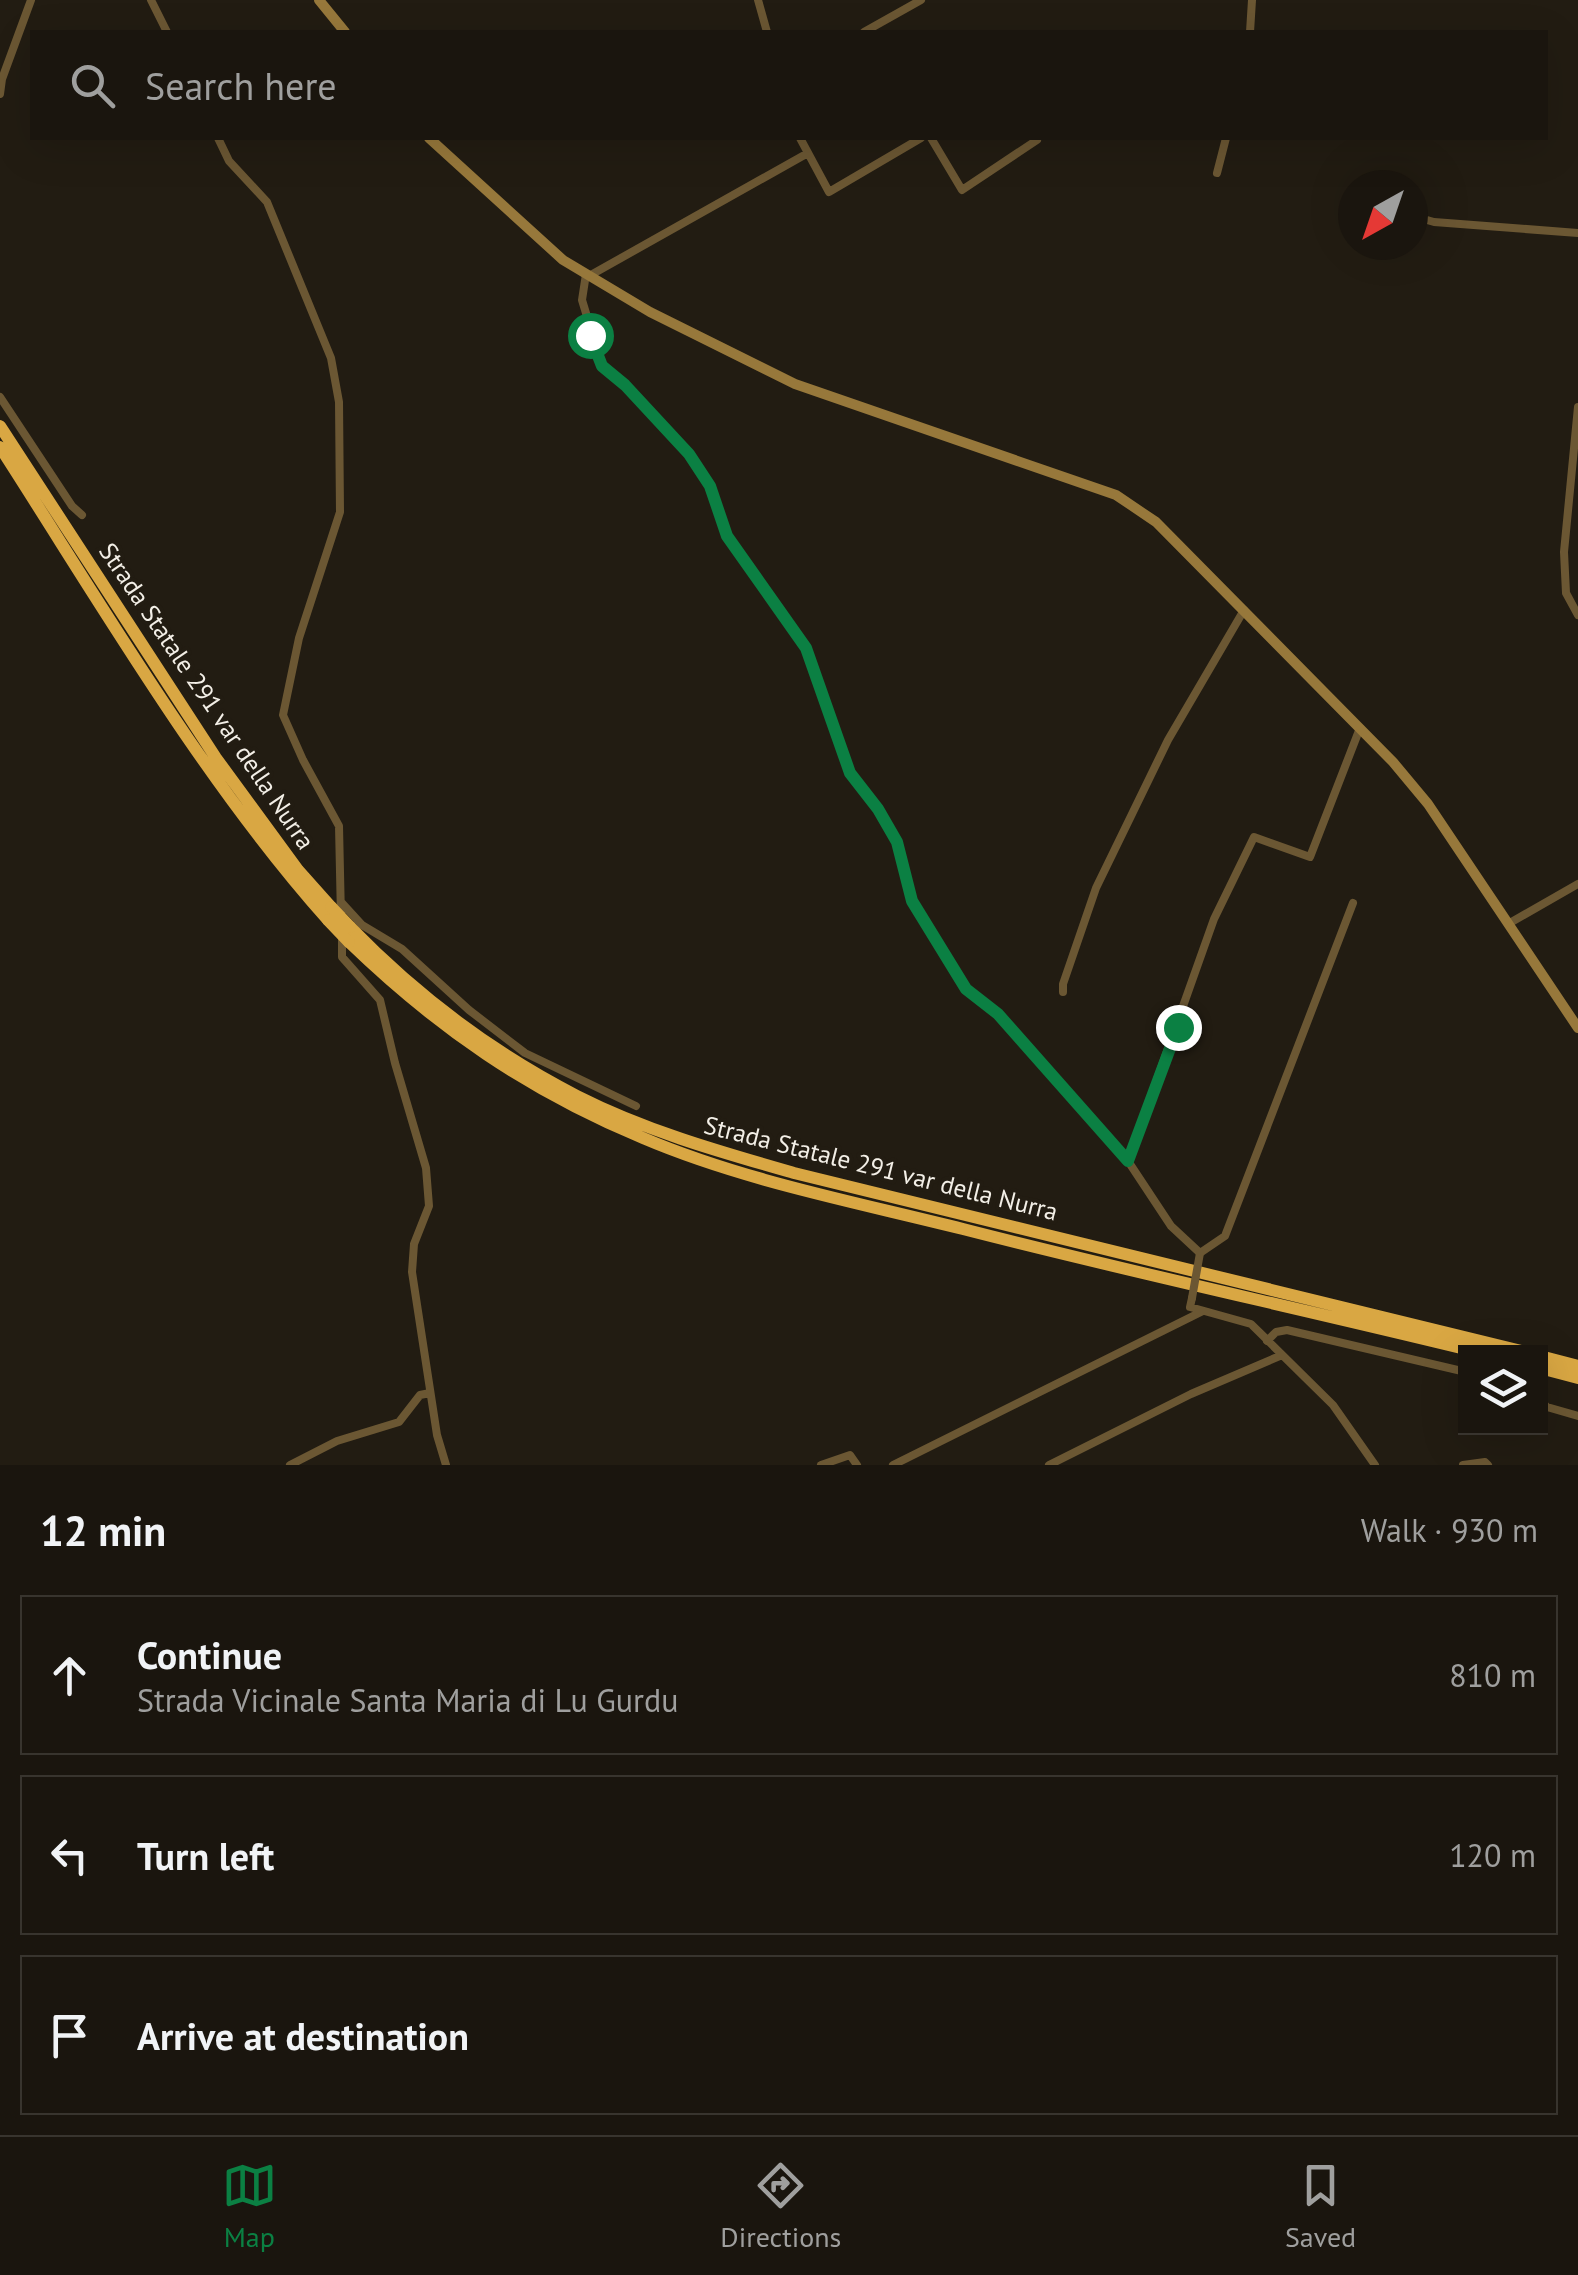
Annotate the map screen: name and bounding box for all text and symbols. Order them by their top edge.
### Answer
search box [30,30,1548,140]
icon: search [65,58,120,113]
text: Search here [145,61,337,110]
north arrow [1338,170,1428,260]
route start [568,313,614,359]
street label: Strada Statale 291 var della Nurra [92,536,322,856]
route end [1156,1005,1202,1051]
street label: Strada Statale 291 var della Nurra [701,1109,1061,1227]
map controls [1458,1345,1548,1435]
button: layers [1458,1345,1548,1435]
text: 12 min [40,1503,166,1558]
text: Walk · 930 m [1361,1509,1538,1551]
text: Continue [137,1630,282,1679]
icon: ahead [42,1648,97,1703]
text: 810 m [1449,1654,1536,1696]
text: Strada Vicinale Santa Maria di Lu Gurdu [137,1679,678,1721]
icon: left [42,1828,97,1883]
text: Turn left [137,1831,274,1880]
text: 120 m [1449,1834,1536,1876]
icon: arrive [42,2008,97,2063]
text: Arrive at destination [137,2011,469,2060]
tab: Map [222,2158,277,2255]
tab: Directions [720,2158,841,2255]
tab: Saved [1285,2158,1356,2255]

